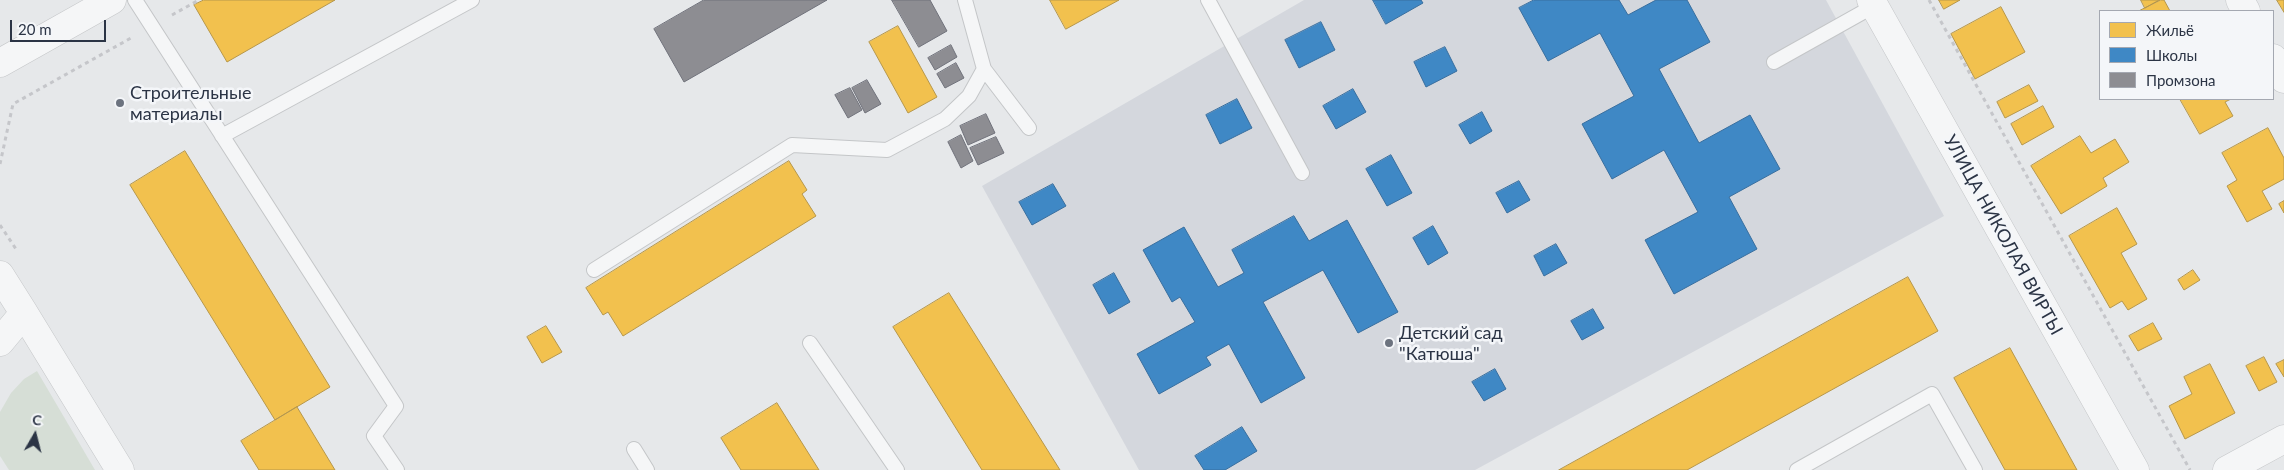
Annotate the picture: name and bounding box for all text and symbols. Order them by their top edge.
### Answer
scale bar [12,10,109,42]
legend [2099,10,2274,100]
text: 20 m [18,20,52,38]
text: Жильё [2146,21,2194,39]
text: Школы [2146,46,2197,64]
text: Промзона [2146,71,2216,89]
place label: Строительные материалы [130,82,251,125]
marker: Строительные материалы [114,97,126,109]
street label: УЛИЦА НИКОЛАЯ ВИРТЫ [1939,131,2067,339]
place label: Детский сад "Катюша" [1399,322,1503,364]
marker: Детский сад "Катюша" [1383,337,1395,349]
north arrow [10,410,60,460]
text: С [31,411,43,429]

